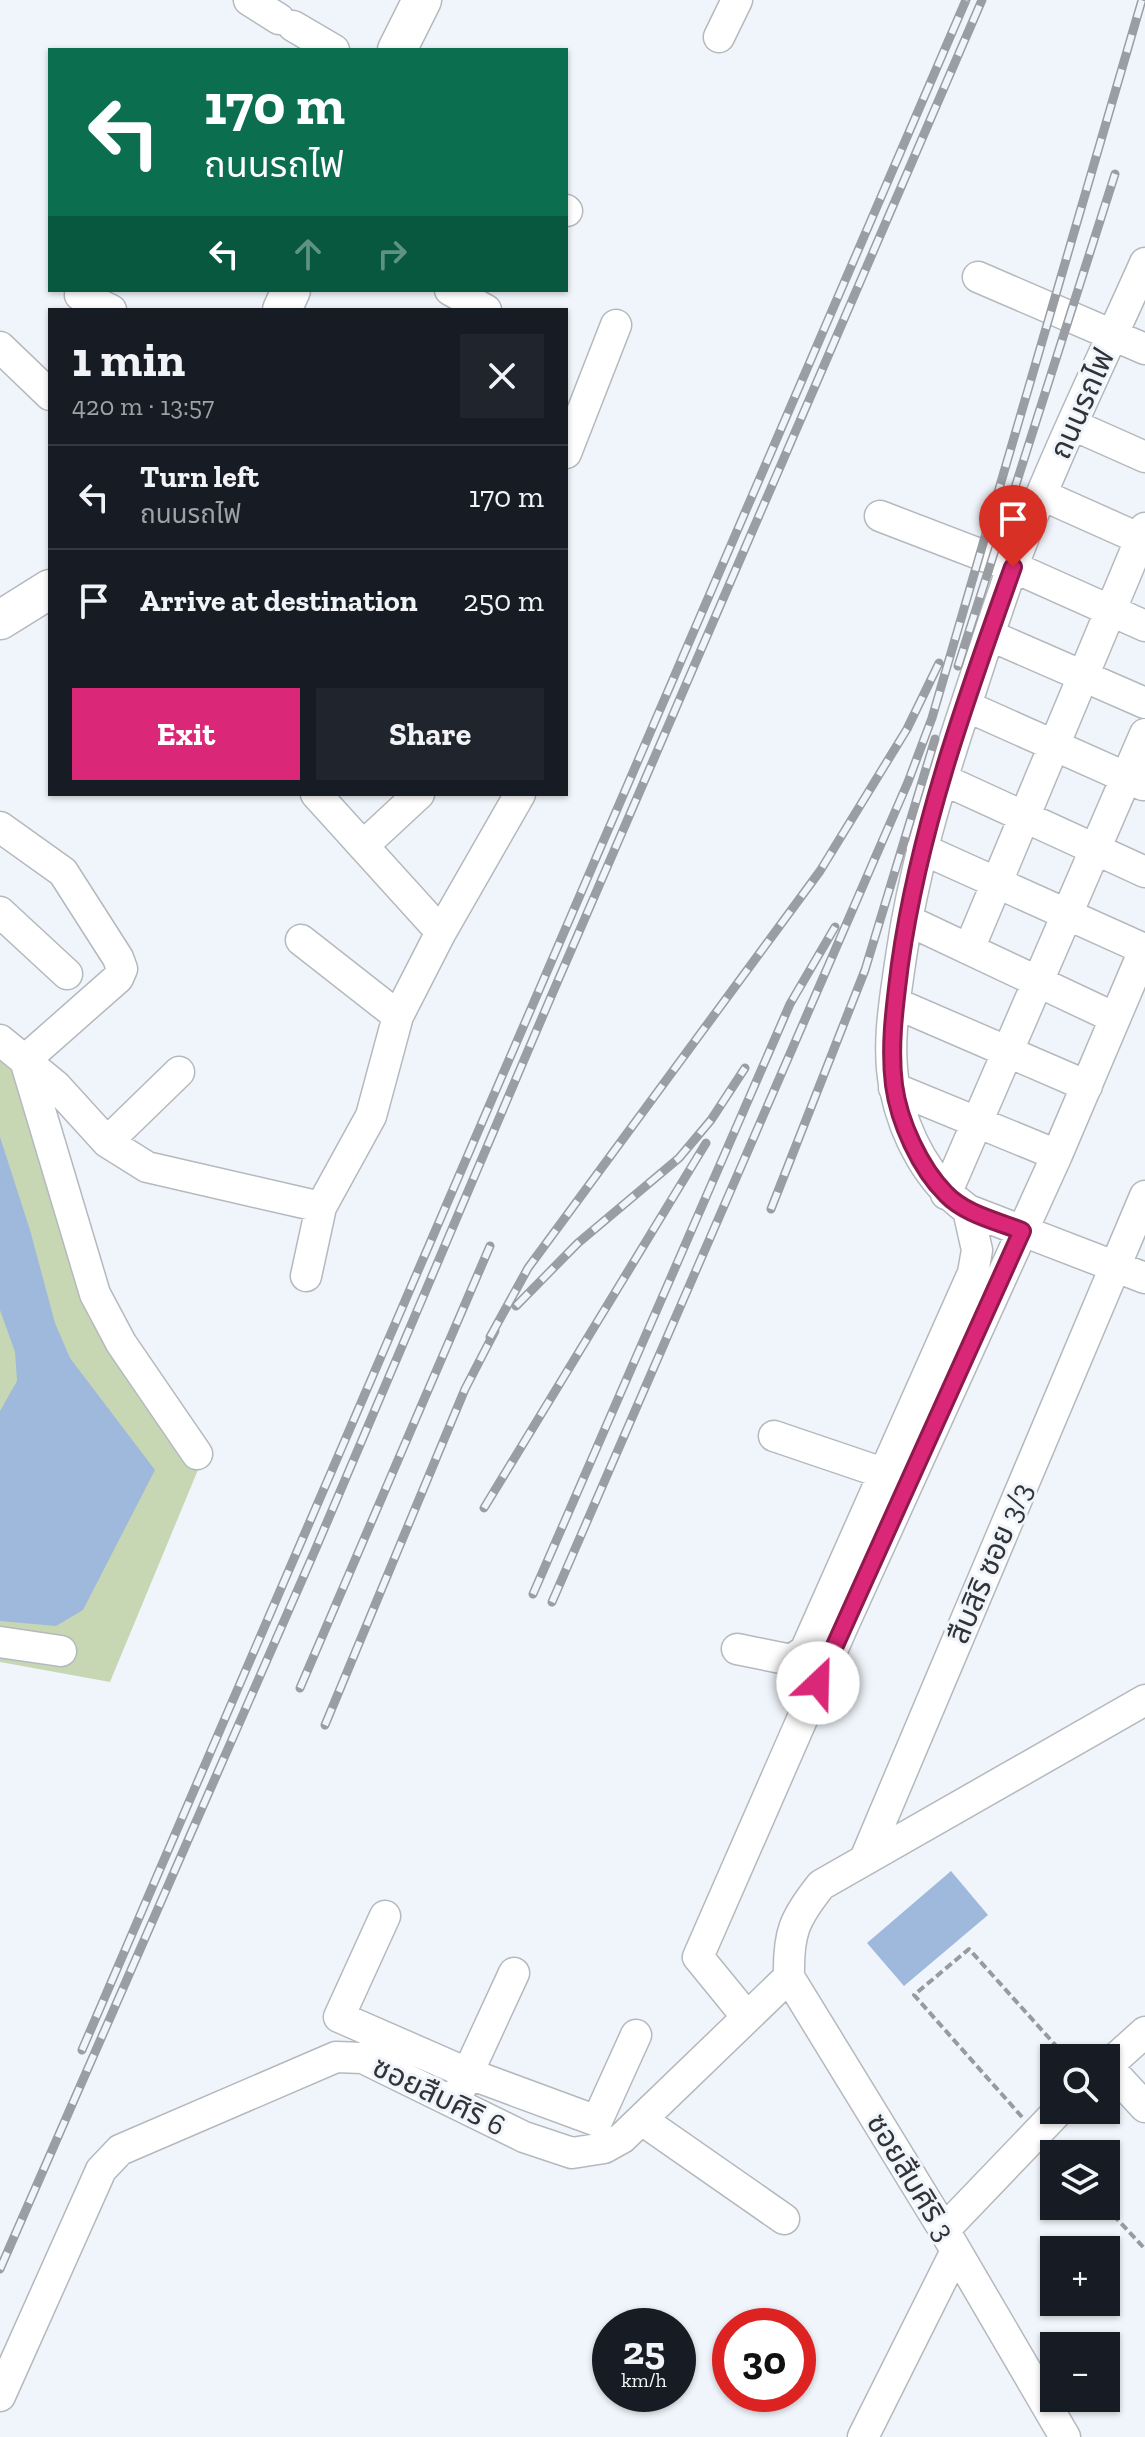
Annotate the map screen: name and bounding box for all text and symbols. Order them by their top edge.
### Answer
text: 170 m [204,71,345,138]
icon: left [72,80,176,184]
text: ถนนรถไฟ [204,143,344,186]
icon: left [202,232,246,276]
icon: ahead [286,232,330,276]
icon: right [370,232,414,276]
text: 1 min [72,331,185,388]
button: close [460,334,544,418]
street label: ถนนรถไฟ [1042,343,1122,465]
text: 420 m · 13:57 [72,390,214,422]
text: Turn left [140,459,259,495]
icon: left [72,475,116,519]
text: 170 m [469,479,544,515]
pin [979,485,1047,567]
icon: arrive [991,497,1035,541]
text: ถนนรถไฟ [140,498,241,530]
icon: arrive [72,579,116,623]
text: Arrive at destination [140,583,417,619]
text: 250 m [463,583,544,619]
button: Exit [72,688,300,780]
button: Share [316,688,544,780]
street label: สืบสิริ ซอย 3/3 [940,1477,1040,1649]
position arrow [776,1641,860,1725]
map controls [1040,2044,1120,2412]
button: search [1040,2044,1120,2124]
street label: ซอยสืบศิริ 6 [367,2048,511,2144]
street label: ซอยสืบศิริ 3 [859,2107,963,2247]
button: layers [1040,2140,1120,2220]
button: + [1040,2236,1120,2316]
speed limit sign: 30 [712,2308,816,2412]
text: 25 [623,2326,665,2374]
button: − [1040,2332,1120,2412]
text: km/h [621,2368,667,2392]

